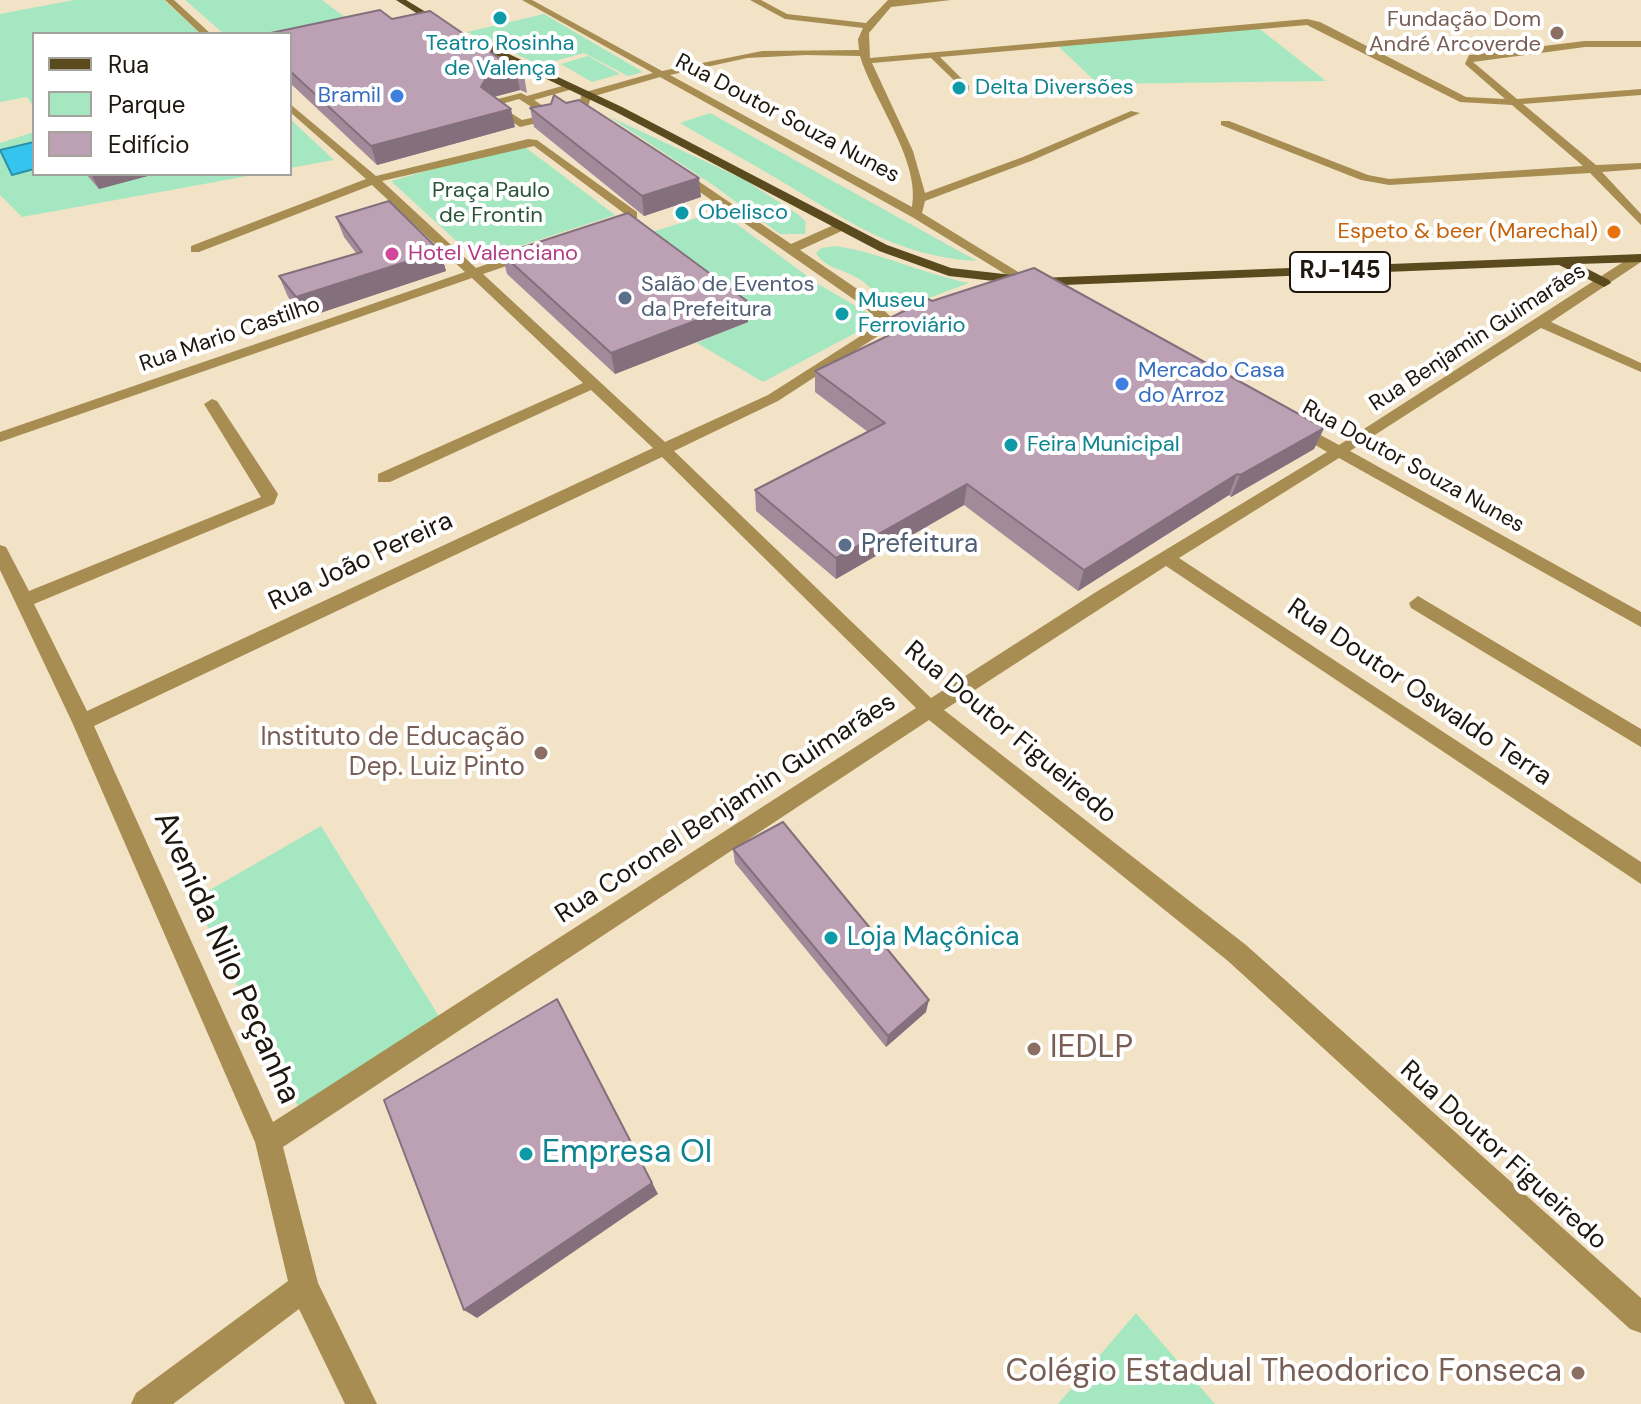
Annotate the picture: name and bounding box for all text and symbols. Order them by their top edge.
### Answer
place label: Fundação Dom André Arcoverde [1369,7,1541,58]
marker: Teatro Rosinha de Valença [491,9,509,27]
marker: Fundação Dom André Arcoverde [1548,24,1566,42]
place label: Teatro Rosinha de Valença [426,31,574,82]
legend [32,32,292,176]
text: Rua [108,49,149,80]
street label: Rua Doutor Souza Nunes [670,49,904,189]
place label: Delta Diversões [975,75,1134,101]
marker: Delta Diversões [950,79,968,97]
place label: Bramil [318,83,381,109]
marker: Bramil [388,87,406,105]
text: Parque [108,89,185,120]
text: Edifício [108,129,190,160]
park label: Praça Paulo de Frontin [432,178,550,230]
place label: Obelisco [698,200,788,226]
marker: Obelisco [673,204,691,222]
place label: Espeto & beer (Marechal) [1337,219,1598,245]
marker: Espeto & beer (Marechal) [1605,223,1623,241]
place label: Hotel Valenciano [408,241,578,267]
marker: Hotel Valenciano [383,245,401,263]
road number: RJ-145 [1290,252,1390,292]
street label: Rua Benjamin Guimarães [1365,258,1591,418]
place label: Salão de Eventos da Prefeitura [641,272,815,324]
place label: Museu Ferroviário [858,288,965,340]
marker: Salão de Eventos da Prefeitura [616,289,634,307]
street label: Rua Mario Castilho [136,292,324,378]
marker: Museu Ferroviário [833,305,851,323]
place label: Mercado Casa do Arroz [1138,358,1285,410]
marker: Mercado Casa do Arroz [1113,375,1131,393]
street label: Rua Doutor Souza Nunes [1297,395,1529,539]
place label: Feira Municipal [1027,432,1180,458]
marker: Feira Municipal [1002,436,1020,454]
street label: Rua João Pereira [264,506,458,618]
place label: Prefeitura [861,529,978,561]
marker: Prefeitura [836,536,854,554]
street label: Rua Doutor Oswaldo Terra [1281,593,1557,793]
street label: Rua Doutor Figueiredo [897,635,1123,831]
street label: Rua Coronel Benjamin Guimarães [550,687,902,931]
place label: Instituto de Educação Dep. Luiz Pinto [261,722,525,784]
marker: Instituto de Educação Dep. Luiz Pinto [532,744,550,762]
street label: Avenida Nilo Peçanha [144,806,308,1110]
place label: Loja Maçônica [847,922,1019,954]
marker: Loja Maçônica [822,929,840,947]
place label: IEDLP [1050,1030,1133,1068]
marker: IEDLP [1025,1040,1043,1058]
street label: Rua Doutor Figueiredo [1393,1055,1613,1257]
place label: Empresa OI [542,1135,712,1173]
marker: Empresa OI [517,1145,535,1163]
place label: Colégio Estadual Theodorico Fonseca [1005,1354,1562,1392]
marker: Colégio Estadual Theodorico Fonseca [1569,1364,1587,1382]

